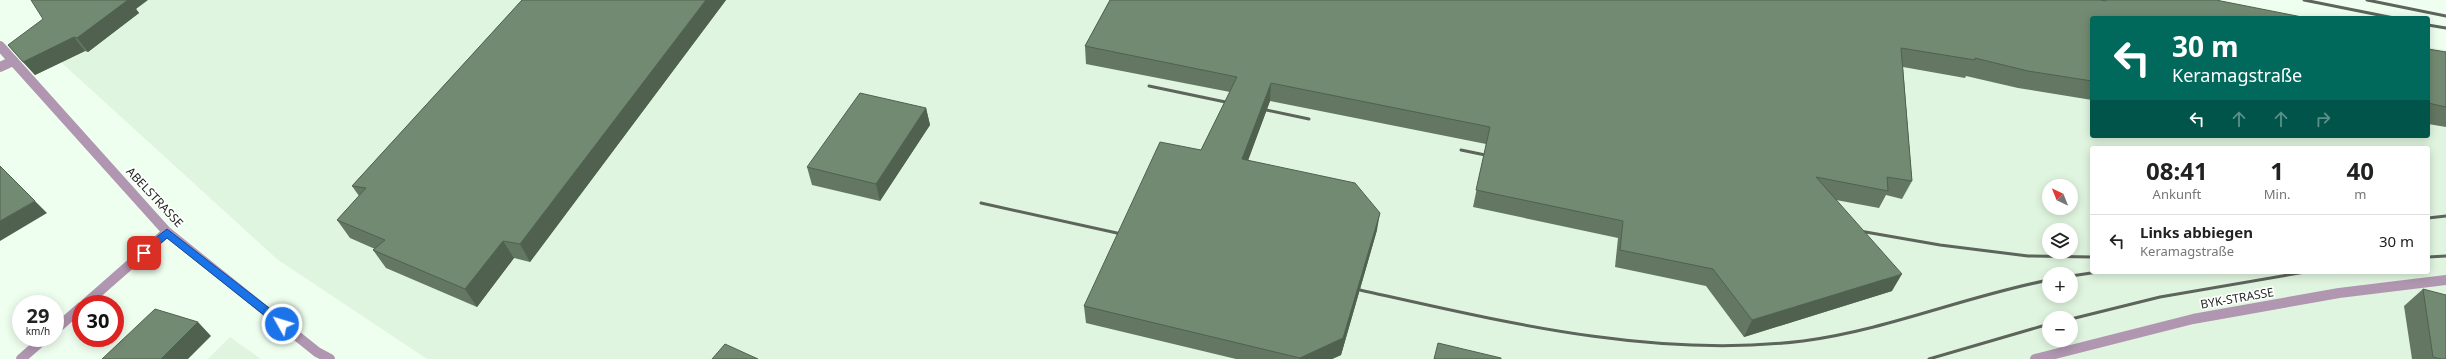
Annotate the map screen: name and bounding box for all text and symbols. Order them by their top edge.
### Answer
text: 30 m [2172,27,2239,65]
icon: left [2106,32,2158,84]
text: Keramagstraße [2172,63,2302,87]
icon: left [2186,108,2208,130]
icon: ahead [2228,108,2250,130]
icon: ahead [2270,108,2292,130]
icon: right [2312,108,2334,130]
text: 08:41 [2146,154,2208,187]
text: 1 [2270,154,2284,187]
text: 40 [2346,154,2374,187]
street label: ABELSTRASSE [123,163,187,231]
north arrow [2042,179,2078,215]
map controls [2042,179,2078,347]
text: Ankunft [2153,185,2201,203]
text: Min. [2264,185,2290,203]
text: m [2354,185,2366,203]
text: Links abbiegen [2140,222,2253,242]
button: layers [2042,223,2078,259]
icon: left [2106,230,2128,252]
text: 30 m [2379,231,2414,251]
pin [127,236,161,270]
icon: arrive [133,242,155,264]
text: Keramagstraße [2140,242,2234,260]
button: + [2042,267,2078,303]
street label: BYK-STRASSE [2199,283,2275,313]
speed limit sign: 30 [72,295,124,347]
text: 29 [27,302,49,329]
position arrow [261,303,303,345]
button: − [2042,311,2078,347]
text: km/h [26,324,50,338]

